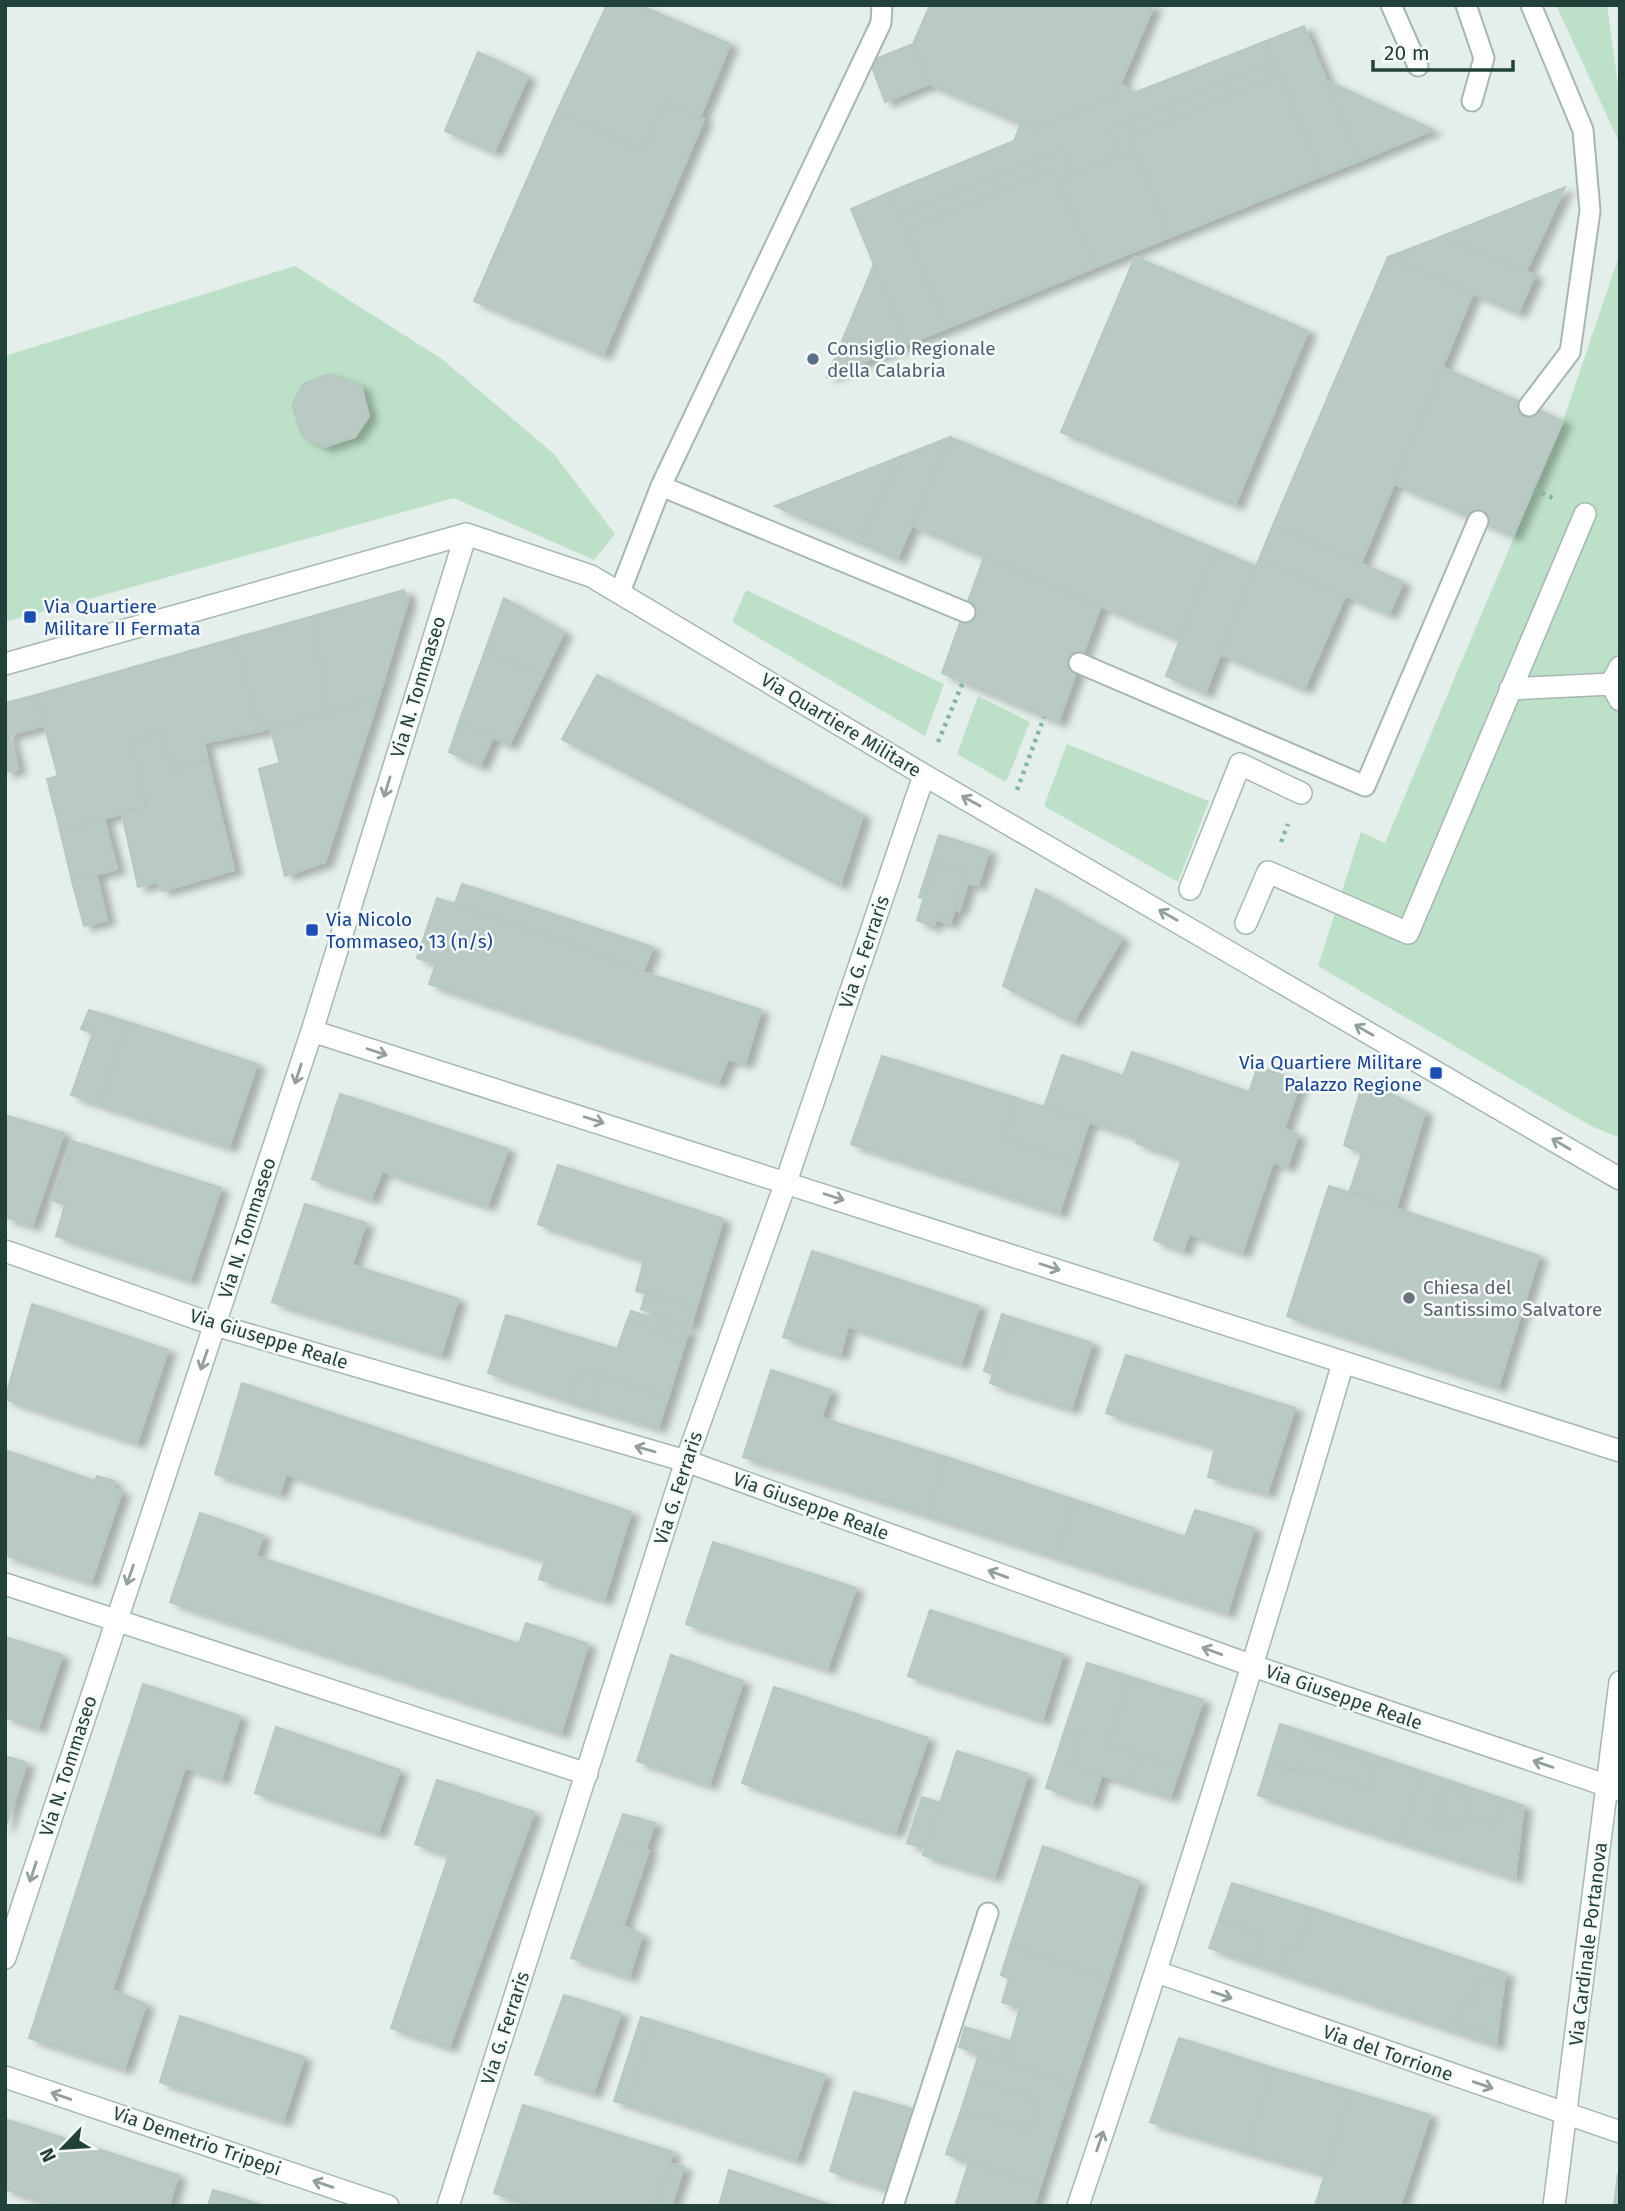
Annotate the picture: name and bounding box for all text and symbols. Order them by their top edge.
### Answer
scale bar [1373,28,1513,72]
text: 20 m [1384,40,1430,66]
place label: Consiglio Regionale della Calabria [827,337,996,382]
marker: Consiglio Regionale della Calabria [805,351,821,367]
place label: Via Quartiere Militare II Fermata [44,595,201,640]
marker: Via Quartiere Militare II Fermata [22,609,38,625]
street label: Via N. Tommaseo [386,613,450,761]
street label: Via Quartiere Militare [757,668,925,782]
one-way arrow [380,775,393,797]
one-way arrow [961,794,981,808]
street label: Via G. Ferraris [834,892,894,1011]
place label: Via Nicolo Tommaseo, 13 (n/s) [326,908,493,953]
one-way arrow [1158,908,1178,922]
marker: Via Nicolo Tommaseo, 13 (n/s) [304,922,320,938]
one-way arrow [1355,1023,1375,1037]
one-way arrow [366,1046,388,1059]
place label: Via Quartiere Militare Palazzo Regione [1239,1051,1422,1096]
one-way arrow [290,1063,303,1085]
marker: Via Quartiere Militare Palazzo Regione [1428,1065,1444,1081]
one-way arrow [582,1115,604,1128]
one-way arrow [1551,1137,1571,1151]
street label: Via N. Tommaseo [213,1155,281,1301]
one-way arrow [822,1192,844,1204]
one-way arrow [1039,1262,1061,1275]
place label: Chiesa del Santissimo Salvatore [1423,1276,1602,1321]
marker: Chiesa del Santissimo Salvatore [1401,1290,1417,1306]
street label: Via Giuseppe Reale [187,1304,351,1374]
one-way arrow [196,1349,209,1371]
street label: Via G. Ferraris [649,1428,707,1548]
one-way arrow [634,1441,656,1454]
street label: Via Giuseppe Reale [730,1467,892,1545]
one-way arrow [123,1564,136,1586]
one-way arrow [987,1566,1009,1579]
one-way arrow [1201,1644,1223,1656]
street label: Via Giuseppe Reale [1263,1659,1425,1735]
street label: Via N. Tommaseo [34,1693,102,1839]
one-way arrow [1532,1757,1554,1770]
street label: Via Cardinale Portanova [1564,1841,1612,2047]
one-way arrow [26,1860,39,1882]
street label: Via G. Ferraris [476,1968,534,2088]
one-way arrow [1210,1990,1232,2002]
street label: Via del Torrione [1320,2020,1456,2086]
one-way arrow [1472,2079,1494,2092]
one-way arrow [51,2089,73,2101]
street label: Via Demetrio Tripepi [110,2101,284,2181]
north arrow [28,2113,98,2183]
one-way arrow [1095,2131,1107,2153]
text: N [35,2144,61,2166]
one-way arrow [313,2177,335,2189]

